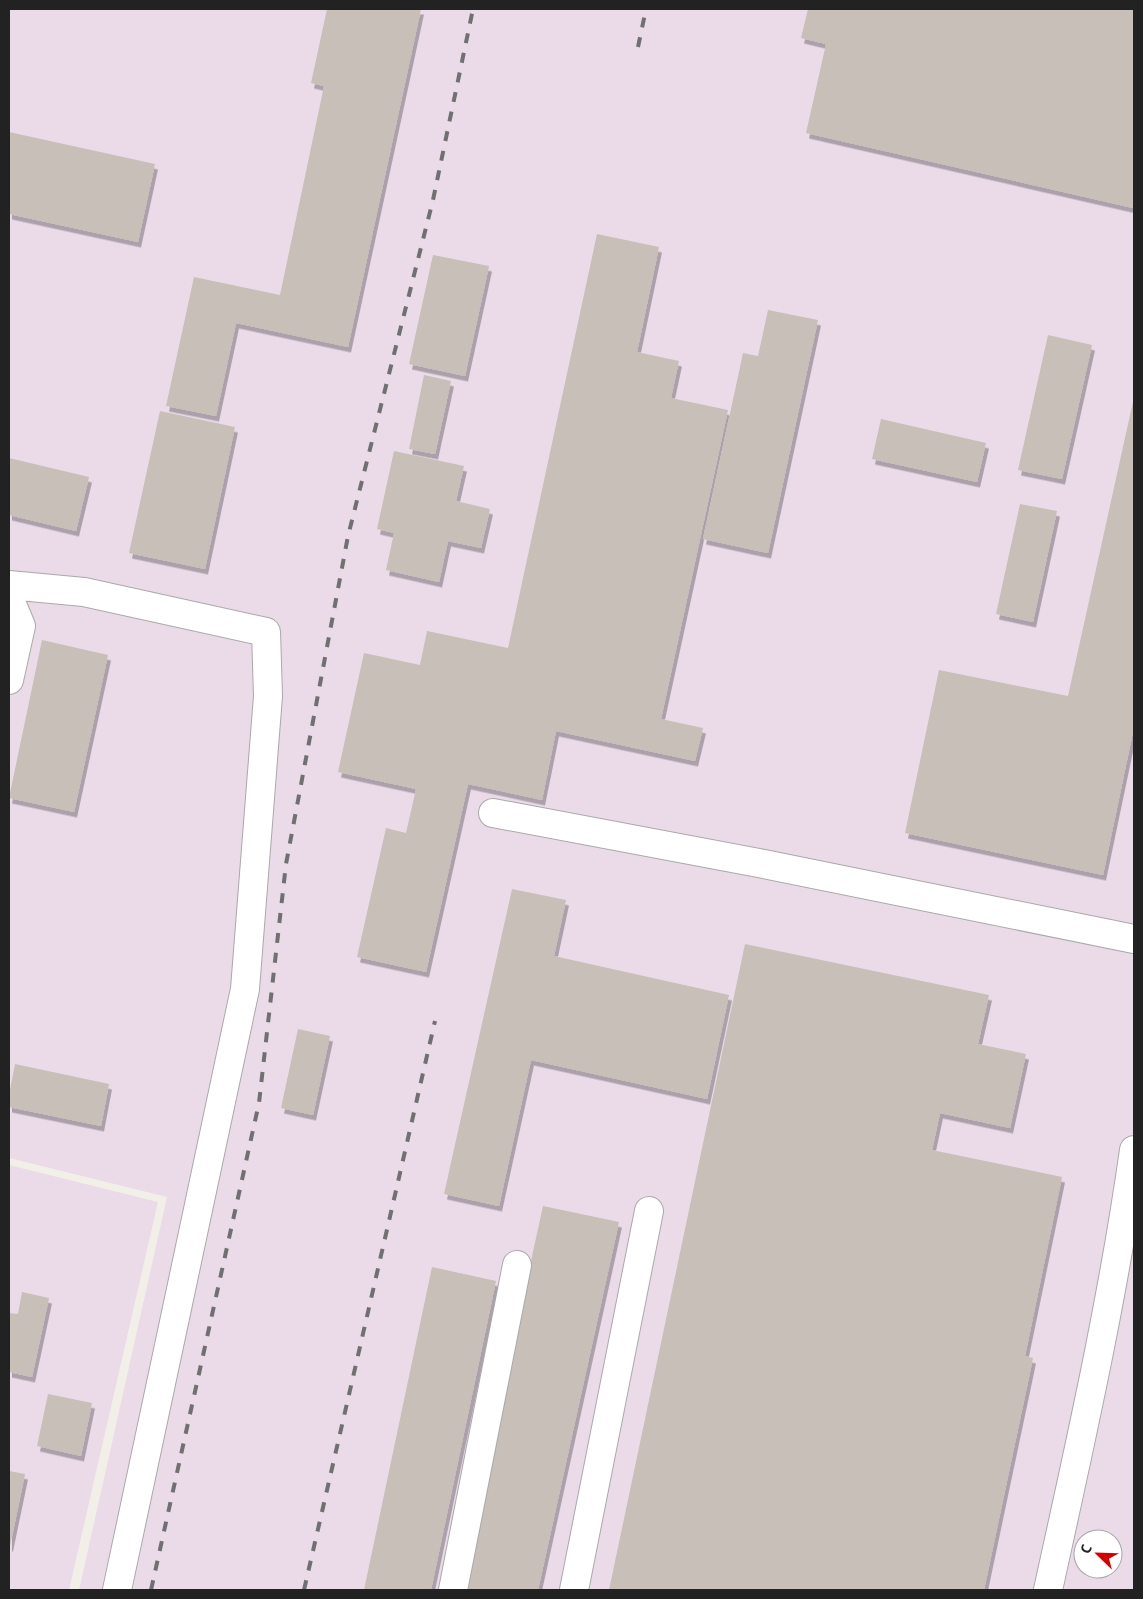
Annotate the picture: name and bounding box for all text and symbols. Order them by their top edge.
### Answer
north arrow [1073,1529,1123,1579]
text: С [1076,1542,1096,1556]

